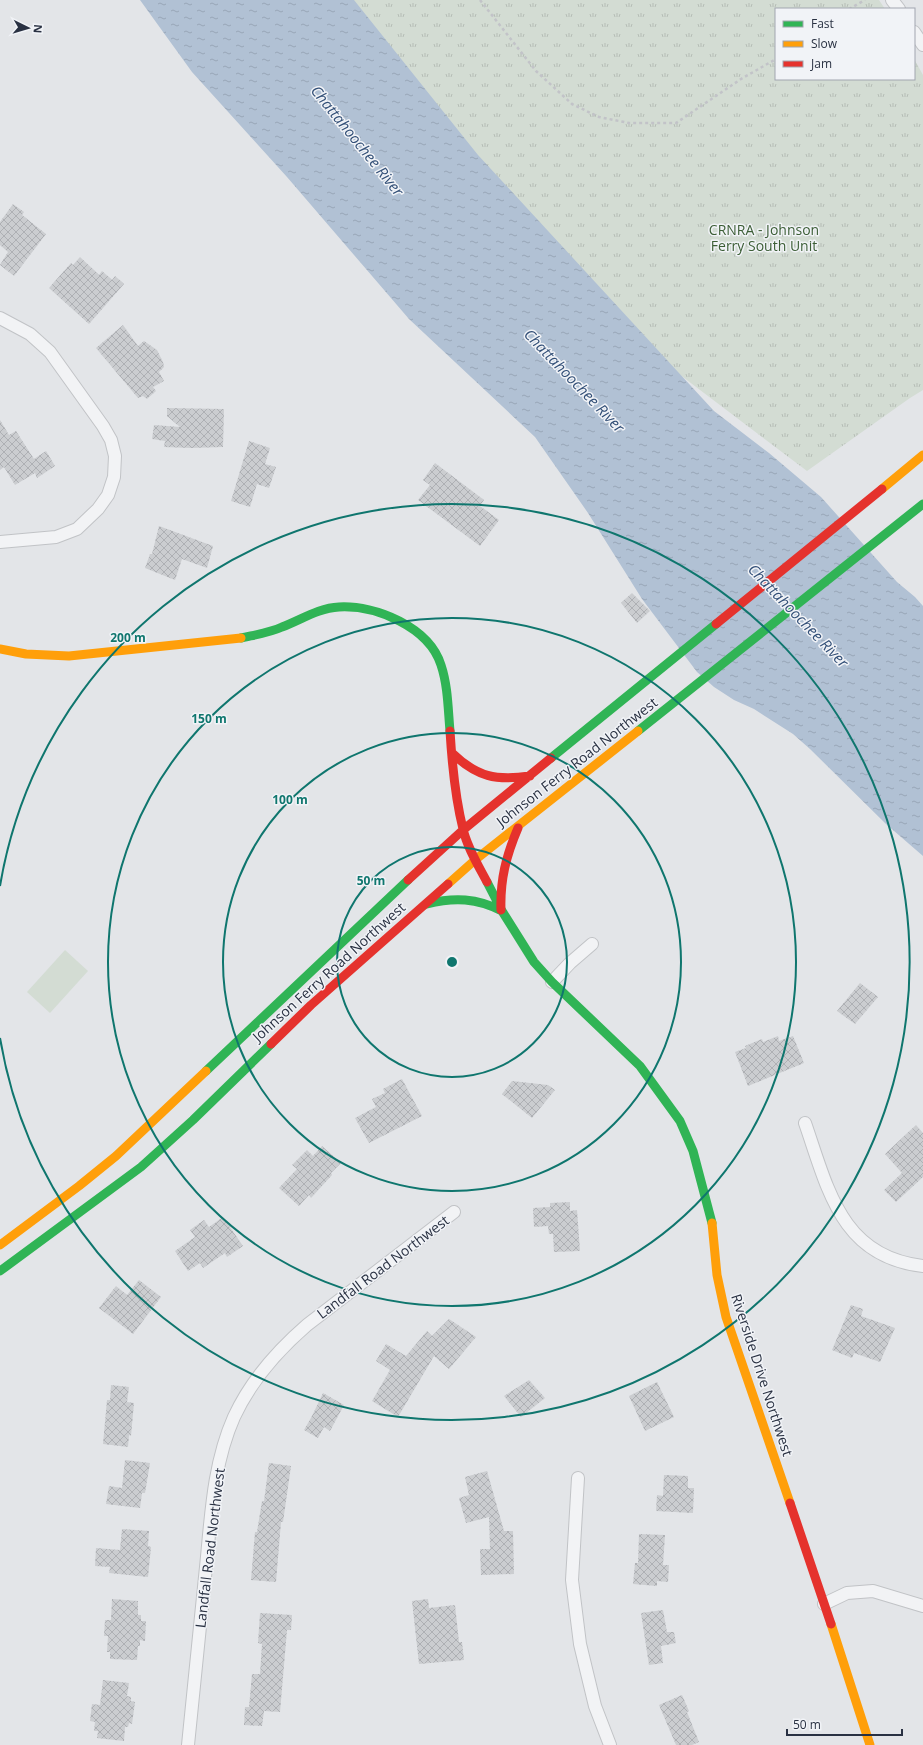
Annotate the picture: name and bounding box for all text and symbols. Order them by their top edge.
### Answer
north arrow [8,8,48,48]
legend [775,8,915,80]
text: Fast [811,15,834,32]
text: N [31,24,46,34]
text: Slow [811,35,838,52]
text: Jam [810,55,832,72]
water label: Chattahoochee River [307,81,409,201]
park label: CRNRA - Johnson Ferry South Unit [709,220,819,255]
water label: Chattahoochee River [520,324,630,437]
water label: Chattahoochee River [744,559,854,672]
text: 200 m [110,629,146,646]
street label: Johnson Ferry Road Northwest [491,693,661,832]
text: 150 m [191,710,227,727]
text: 100 m [272,791,308,808]
text: 50 m [357,872,385,889]
street label: Johnson Ferry Road Northwest [247,898,409,1047]
centre of rings [445,955,459,969]
street label: Landfall Road Northwest [313,1211,453,1323]
street label: Riverside Drive Northwest [727,1291,798,1458]
street label: Landfall Road Northwest [190,1467,229,1629]
scale bar [787,1711,902,1737]
text: 50 m [793,1716,821,1733]

